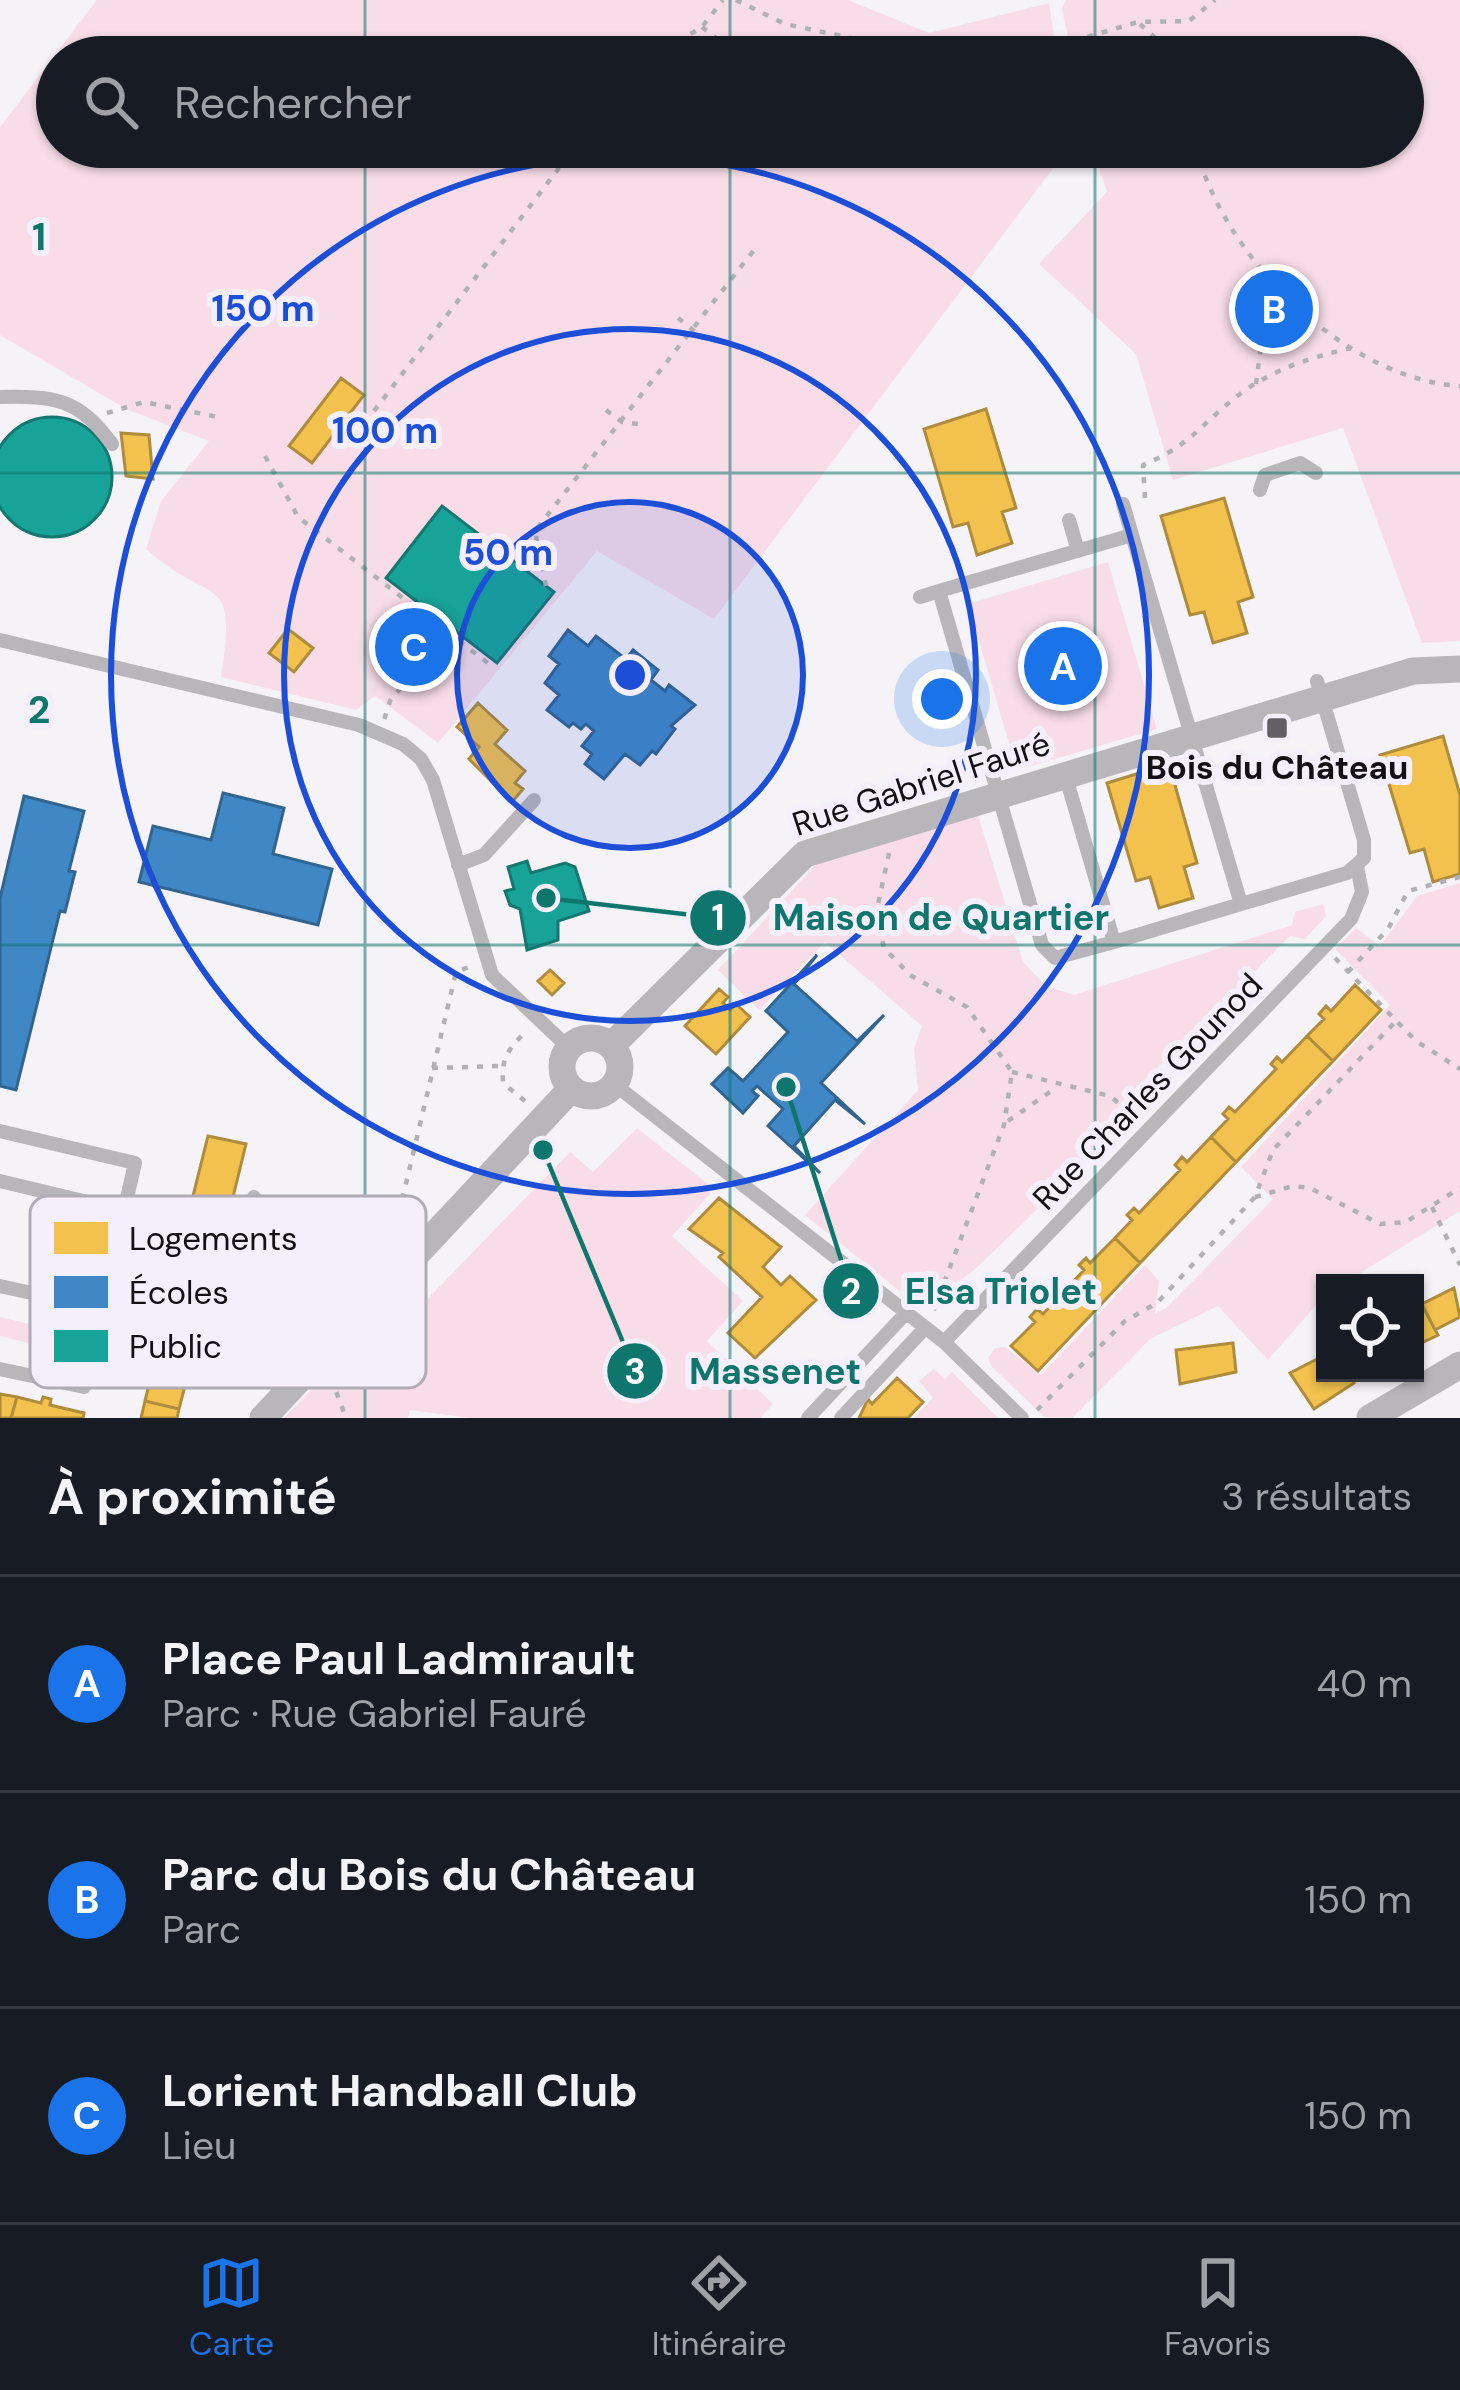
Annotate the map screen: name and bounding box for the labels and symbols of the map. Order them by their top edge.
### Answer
text: 1 [32,211,46,262]
pin: B [1235,264,1313,354]
text: 150 m [211,285,315,332]
text: 100 m [332,407,438,454]
text: 50 m [463,529,553,576]
pin: C [375,602,453,692]
pin: A [1024,621,1102,711]
centre of rings [609,654,651,696]
your location [912,669,972,729]
text: 2 [28,684,50,735]
marker: Bois du Château [1264,715,1290,741]
street label: Rue Gabriel Fauré [787,722,1055,845]
place label: Bois du Château [1146,746,1408,789]
callout: Maison de Quartier [688,882,1133,954]
text: 1 [711,894,725,941]
text: Maison de Quartier [773,894,1109,941]
street label: Rue Charles Gounod [1023,964,1272,1219]
legend [30,1196,426,1388]
text: Logements [129,1217,298,1260]
callout: Elsa Triolet [821,1255,1121,1327]
text: 2 [841,1268,861,1315]
text: Elsa Triolet [905,1268,1097,1315]
text: Écoles [129,1271,229,1314]
text: Public [129,1325,222,1368]
callout: Massenet [605,1335,885,1407]
text: 3 [624,1348,646,1395]
text: Massenet [689,1348,861,1395]

